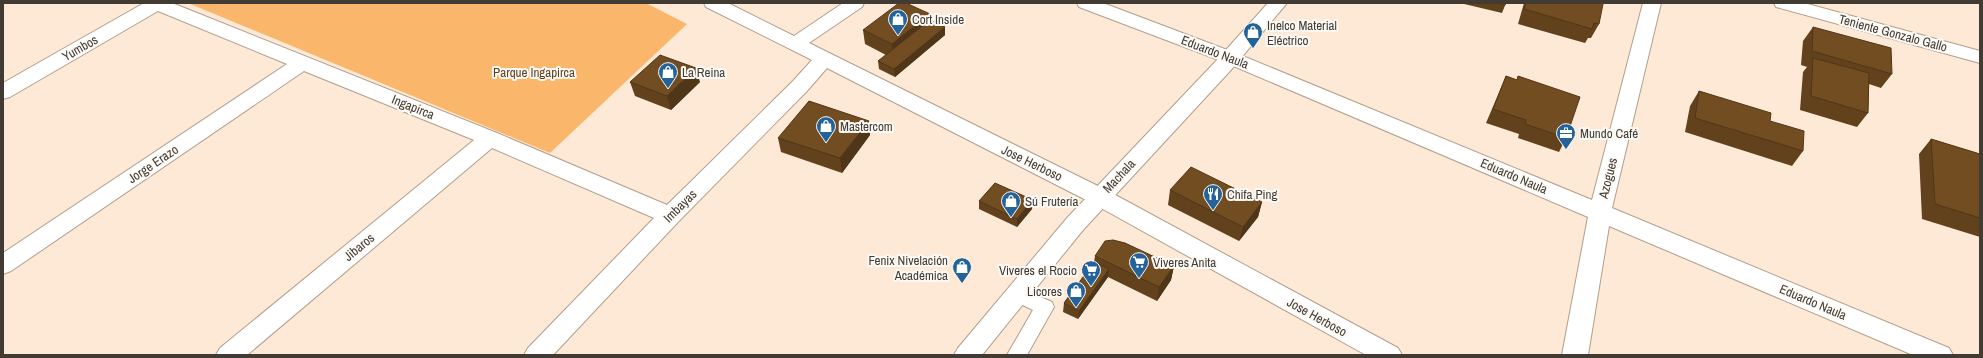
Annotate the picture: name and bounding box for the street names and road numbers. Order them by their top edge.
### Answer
street label: Teniente Gonzalo Gallo [1837,10,1949,56]
street label: Yumbos [59,31,101,65]
street label: Eduardo Naula [1179,31,1251,73]
street label: Ingapirca [389,91,437,123]
street label: Jorge Erazo [124,141,182,187]
street label: Jose Herboso [999,141,1065,185]
street label: Eduardo Naula [1478,154,1550,198]
street label: Machala [1099,155,1139,197]
street label: Azogues [1594,156,1621,201]
street label: Imbayas [660,186,700,226]
street label: Jibaros [340,229,378,265]
street label: Eduardo Naula [1777,280,1849,324]
street label: Jose Herboso [1284,294,1350,340]

